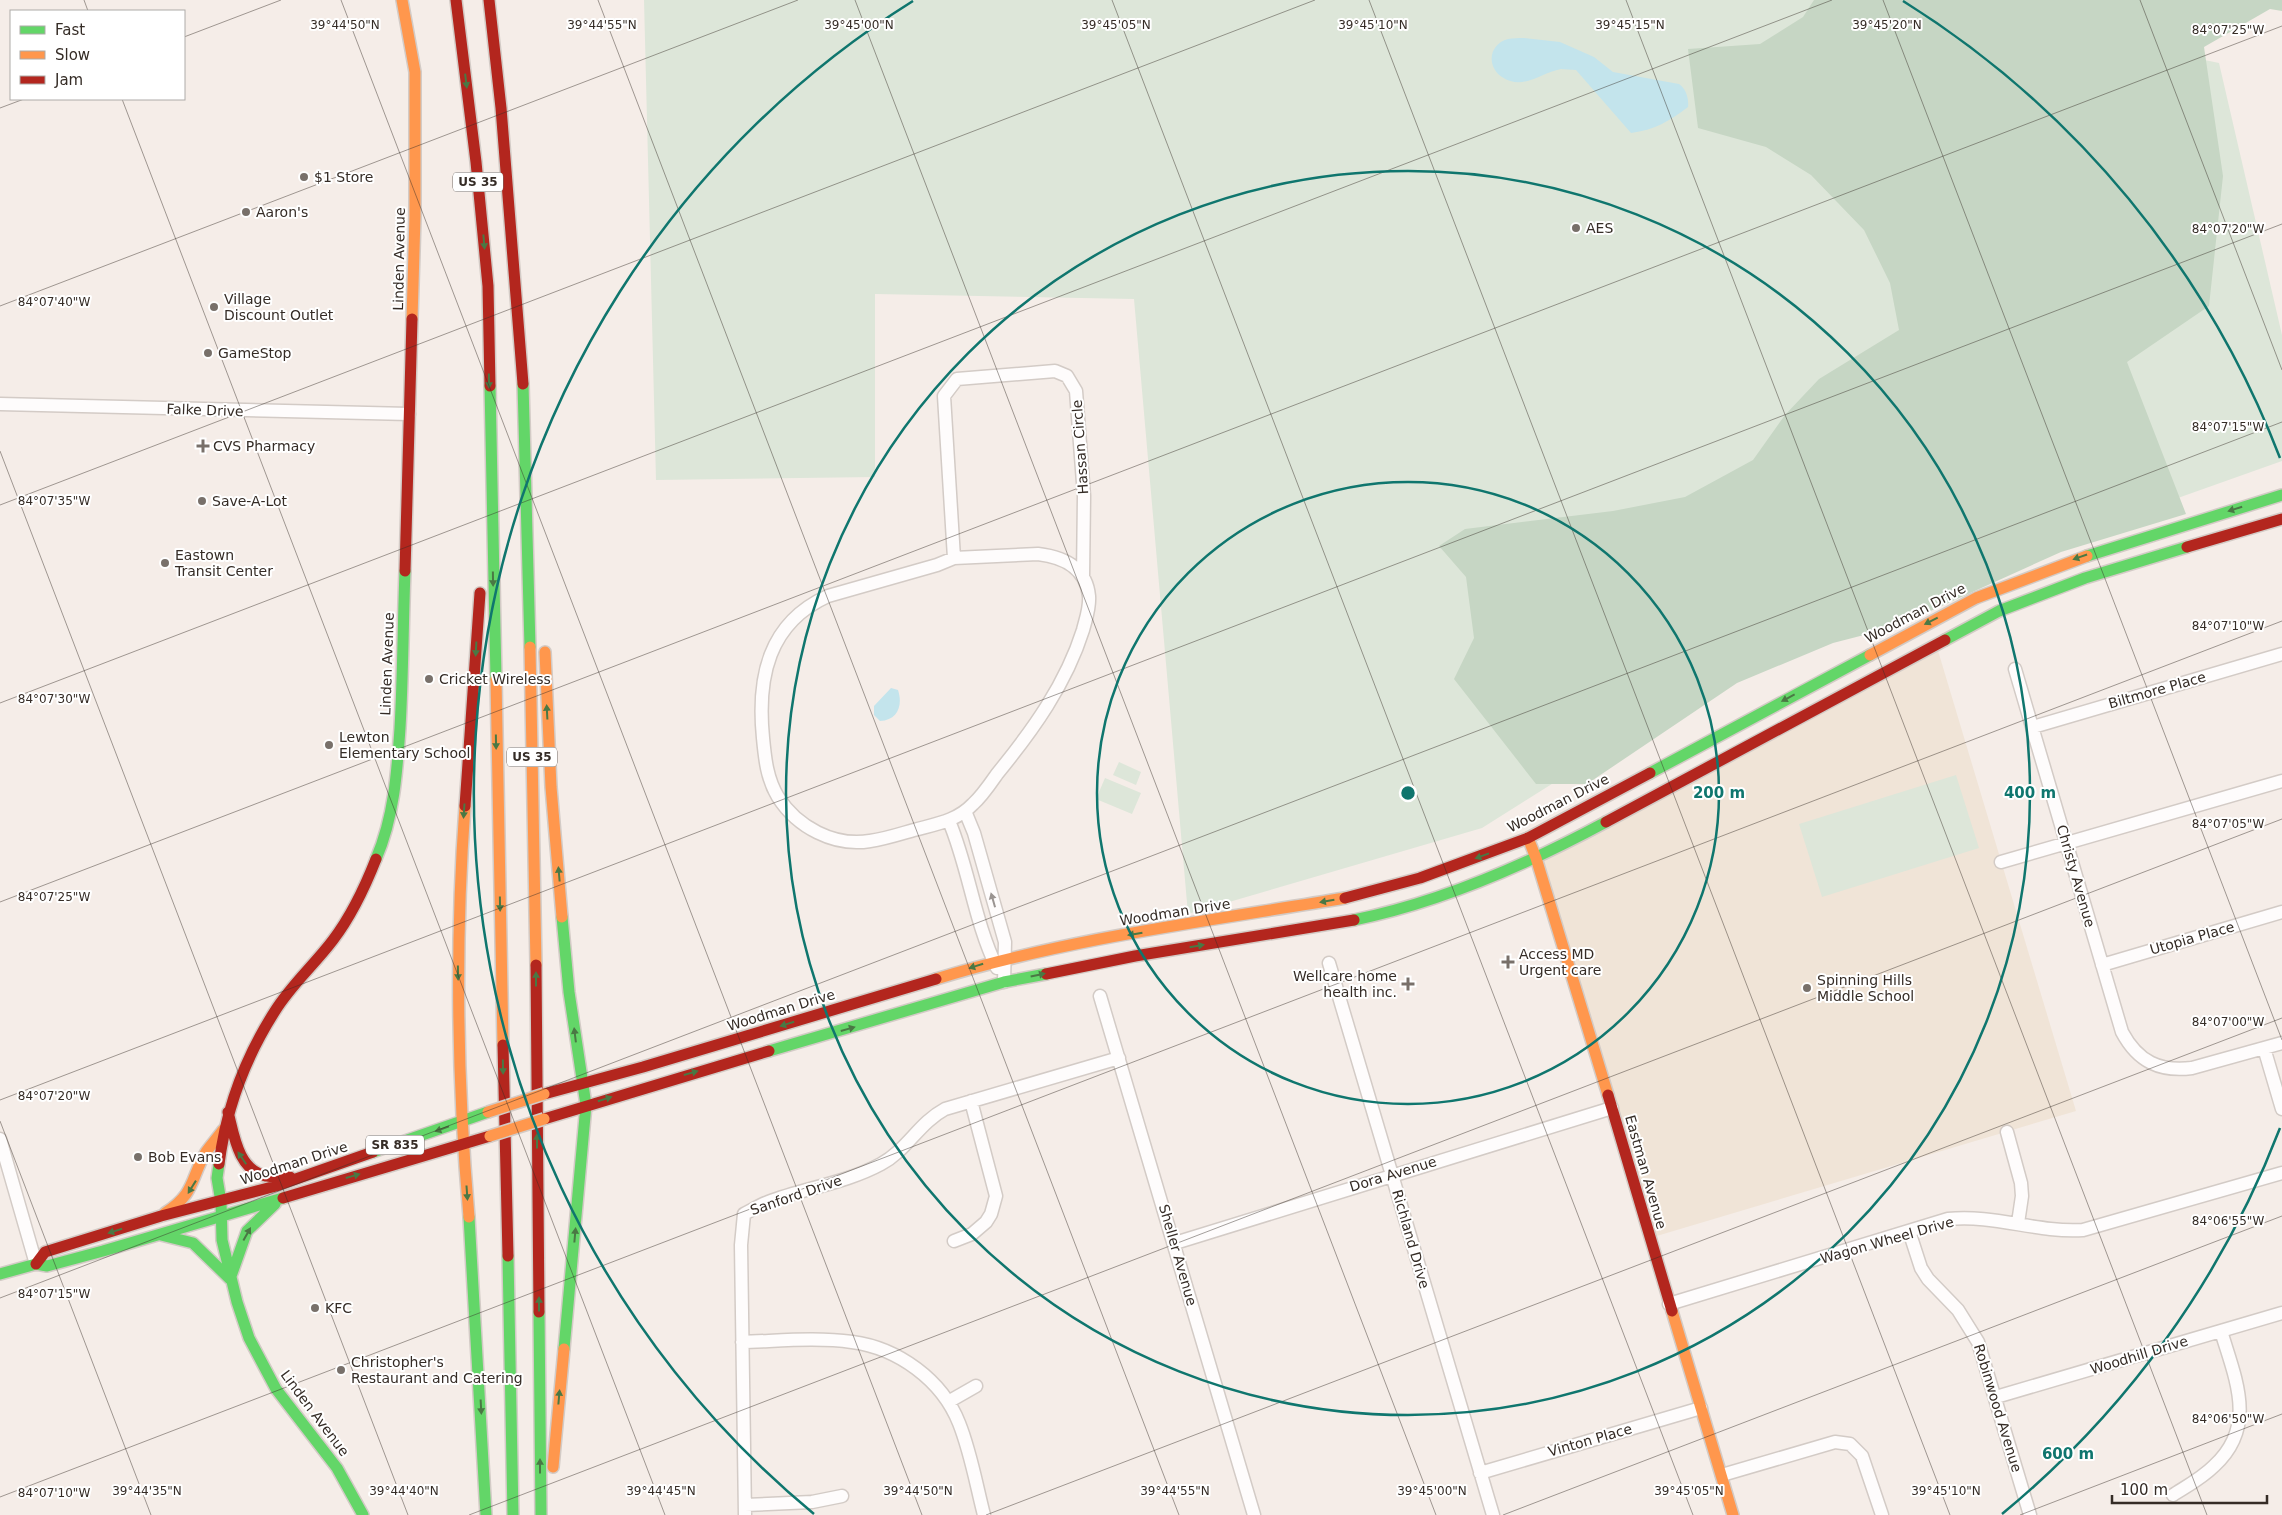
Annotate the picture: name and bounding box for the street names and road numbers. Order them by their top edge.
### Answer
road number: US 35 [453,172,503,192]
street label: Linden Avenue [390,207,408,311]
street label: Hassan Circle [1069,399,1091,495]
street label: Falke Drive [166,401,244,419]
street label: Woodman Drive [1862,580,1968,646]
street label: Linden Avenue [377,612,397,716]
street label: Biltmore Place [2106,668,2208,712]
road number: US 35 [507,748,557,766]
street label: Woodman Drive [1505,770,1611,836]
street label: Christy Avenue [2054,823,2098,929]
street label: Woodman Drive [1118,895,1232,929]
street label: Utopia Place [2148,918,2236,958]
street label: Woodman Drive [725,986,837,1034]
street label: Eastman Avenue [1622,1113,1670,1231]
road number: SR 835 [366,1136,424,1154]
street label: Woodman Drive [238,1138,350,1188]
street label: Dora Avenue [1348,1153,1438,1195]
street label: Sanford Drive [748,1172,844,1218]
street label: Richland Drive [1389,1188,1433,1290]
street label: Sheller Avenue [1156,1202,1200,1308]
street label: Wagon Wheel Drive [1819,1213,1955,1267]
street label: Woodhill Drive [2088,1333,2190,1377]
street label: Robinwood Avenue [1971,1342,2025,1474]
street label: Linden Avenue [277,1367,353,1459]
street label: Vinton Place [1546,1420,1634,1460]

